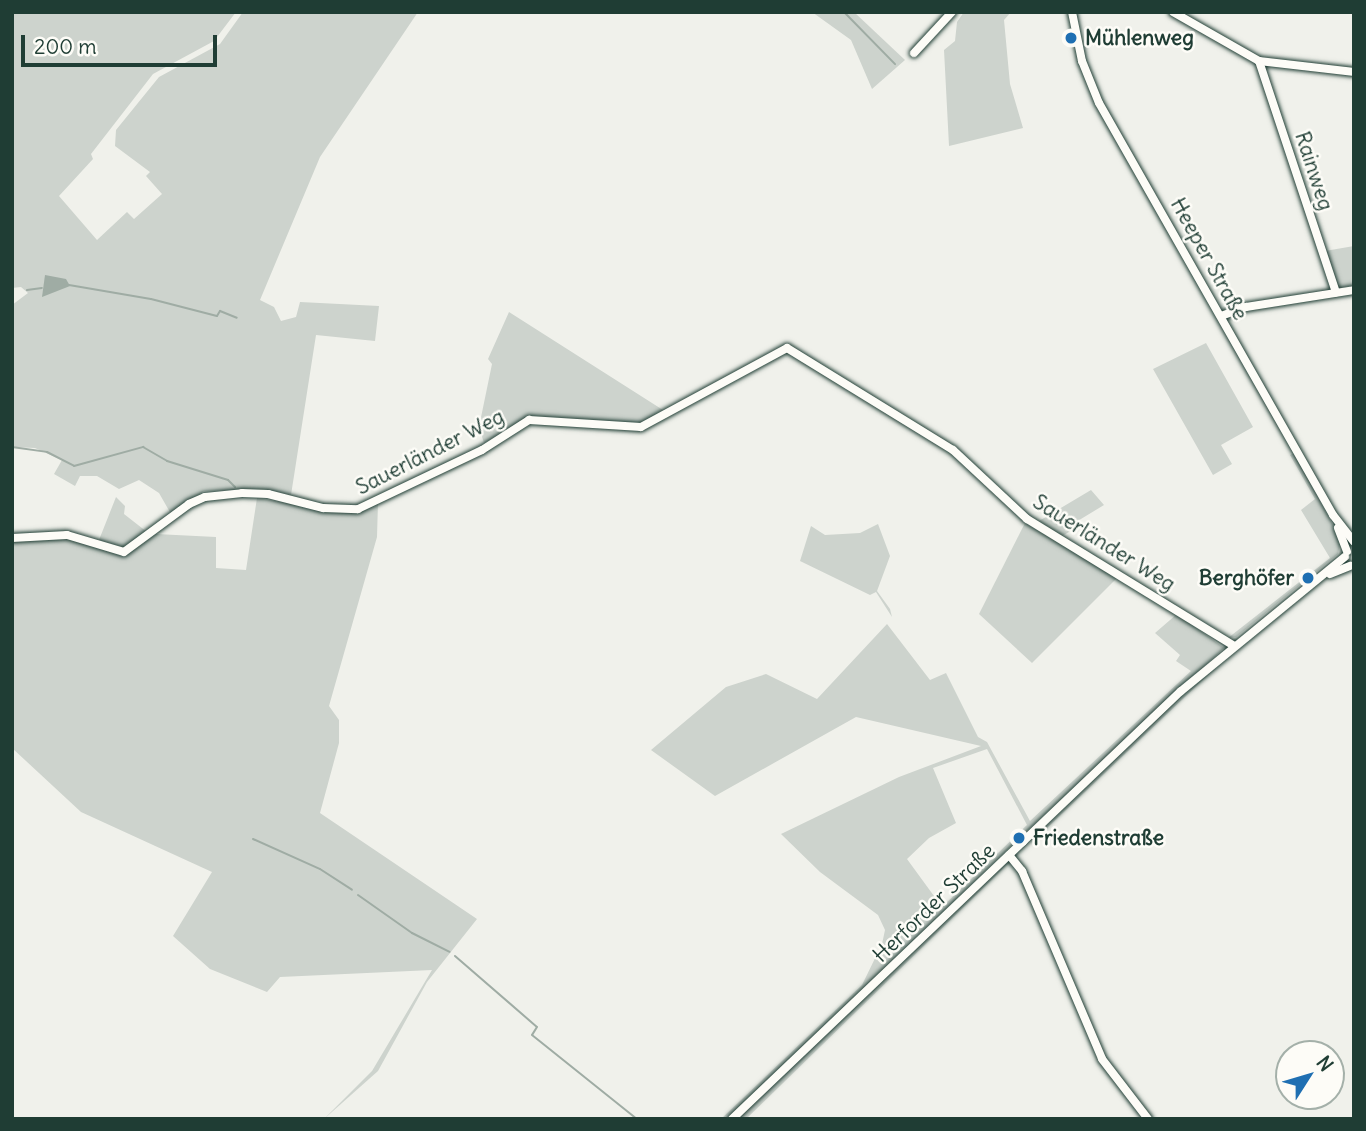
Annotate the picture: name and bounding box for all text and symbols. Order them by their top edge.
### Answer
scale bar [24,21,220,65]
place label: Mühlenweg [1085,25,1194,51]
marker: Mühlenweg [1063,30,1079,46]
text: 200 m [34,33,97,60]
street label: Rainweg [1289,128,1339,214]
street label: Heeper Straße [1165,193,1253,325]
street label: Sauerländer Weg [352,404,508,500]
street label: Sauerländer Weg [1028,489,1180,597]
place label: Berghöfer [1199,565,1294,591]
marker: Berghöfer [1300,570,1316,586]
place label: Friedenstraße [1033,825,1164,851]
marker: Friedenstraße [1011,830,1027,846]
street label: Herforder Straße [868,838,1000,968]
north arrow [1275,1040,1345,1110]
text: N [1312,1051,1339,1076]

